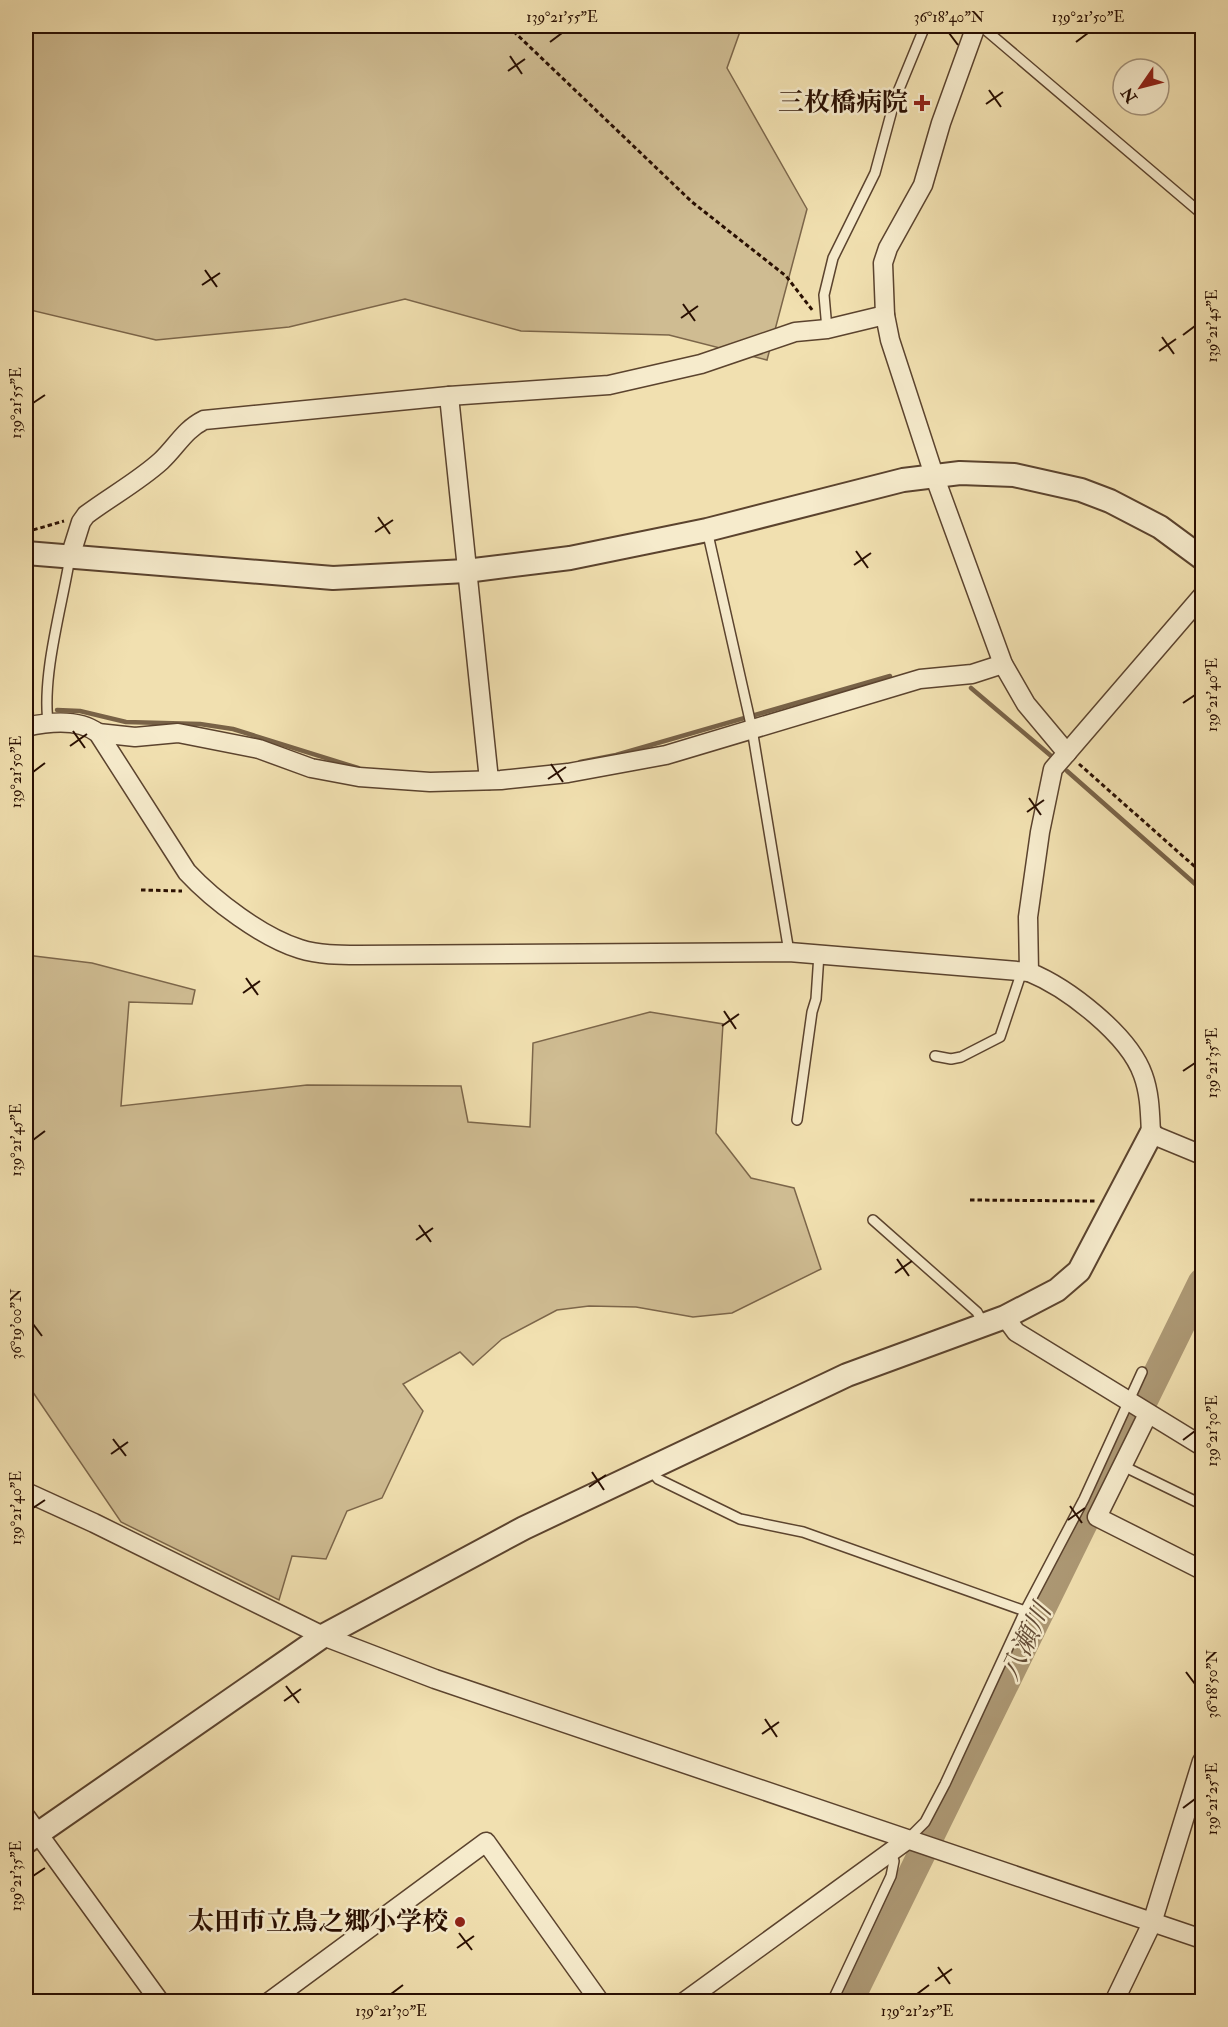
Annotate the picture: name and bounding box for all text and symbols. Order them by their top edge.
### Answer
text: 139°21'55"E [526,8,598,27]
text: 36°18'40"N [914,8,985,27]
text: 139°21'50"E [1052,8,1124,27]
north arrow [1111,57,1171,117]
text: N [1117,83,1142,107]
place label: 三枚橋病院 [778,87,908,119]
marker: 三枚橋病院 [913,94,931,112]
text: 139°21'45"E [1203,289,1222,362]
text: 139°21'55"E [7,367,26,439]
text: 139°21'40"E [1203,658,1222,732]
text: 139°21'50"E [7,736,26,808]
text: 139°21'35"E [1203,1028,1222,1098]
text: 139°21'45"E [7,1103,26,1176]
text: 36°19'00"N [7,1288,26,1359]
text: 139°21'30"E [1203,1395,1222,1467]
text: 139°21'40"E [7,1471,26,1545]
water label: 八瀬川 [993,1596,1060,1686]
text: 36°18'50"N [1203,1649,1222,1718]
text: 139°21'25"E [1203,1763,1222,1835]
text: 139°21'35"E [7,1841,26,1911]
place label: 太田市立鳥之郷小学校 [188,1906,448,1938]
marker: 太田市立鳥之郷小学校 [453,1915,467,1929]
text: 139°21'30"E [355,2002,427,2021]
text: 139°21'25"E [881,2002,953,2021]

